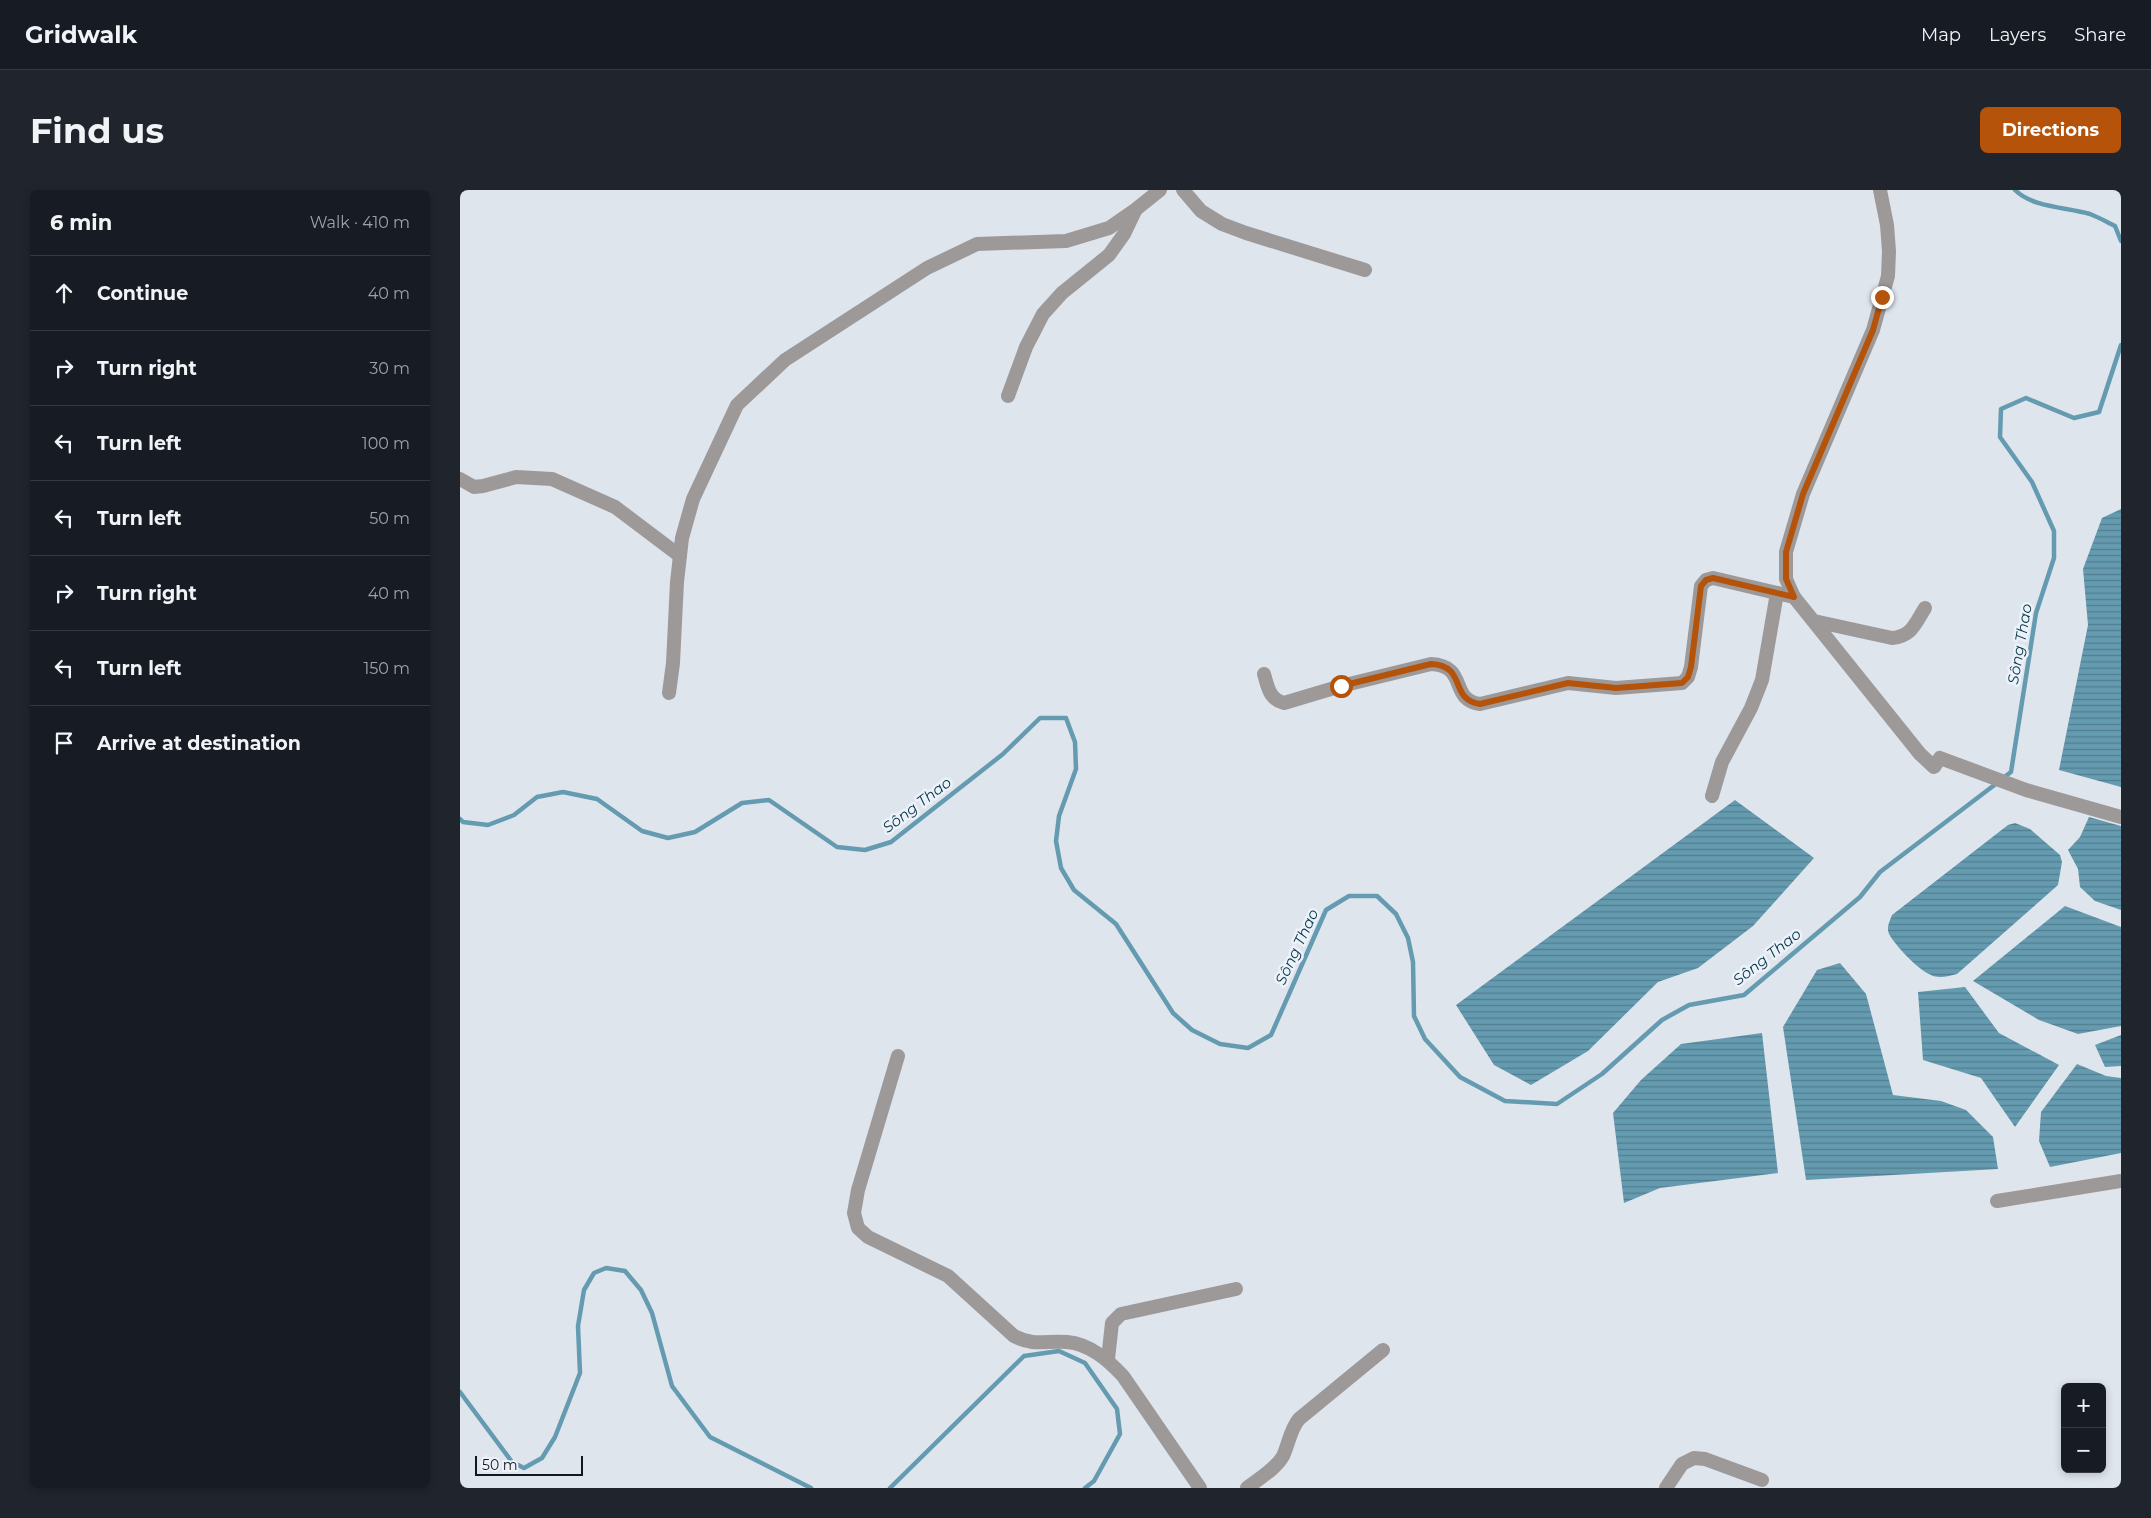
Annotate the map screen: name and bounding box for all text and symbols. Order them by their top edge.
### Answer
text: Gridwalk [25,20,137,49]
text: Map [1921,24,1961,46]
text: Layers [1989,24,2046,46]
text: Share [2074,24,2126,46]
button: Directions [1980,107,2121,153]
text: Find us [30,109,164,152]
text: 6 min [50,210,112,235]
text: Walk · 410 m [310,213,410,232]
icon: ahead [50,279,78,307]
text: Continue [97,282,188,305]
text: 40 m [368,284,410,303]
route end [1871,286,1894,309]
icon: right [50,354,78,382]
text: Turn right [97,357,197,380]
text: 30 m [369,359,410,378]
icon: left [50,429,78,457]
text: Turn left [97,432,182,455]
text: 100 m [362,434,410,453]
icon: left [50,504,78,532]
text: Turn left [97,507,182,530]
text: 50 m [369,509,410,528]
icon: right [50,579,78,607]
text: Turn right [97,582,197,605]
text: 40 m [368,584,410,603]
water label: Sông Thao [2003,602,2036,686]
icon: left [50,654,78,682]
text: Turn left [97,657,182,680]
text: 150 m [363,659,410,678]
route start [1330,675,1353,698]
icon: arrive [50,729,78,757]
text: Arrive at destination [97,732,301,755]
water label: Sông Thao [879,773,955,837]
water label: Sông Thao [1271,906,1322,988]
water label: Sông Thao [1729,924,1805,989]
map controls [2061,1383,2106,1473]
button: + [2061,1383,2106,1428]
button: − [2061,1428,2106,1473]
scale bar [475,1453,582,1476]
text: 50 m [482,1456,518,1474]

